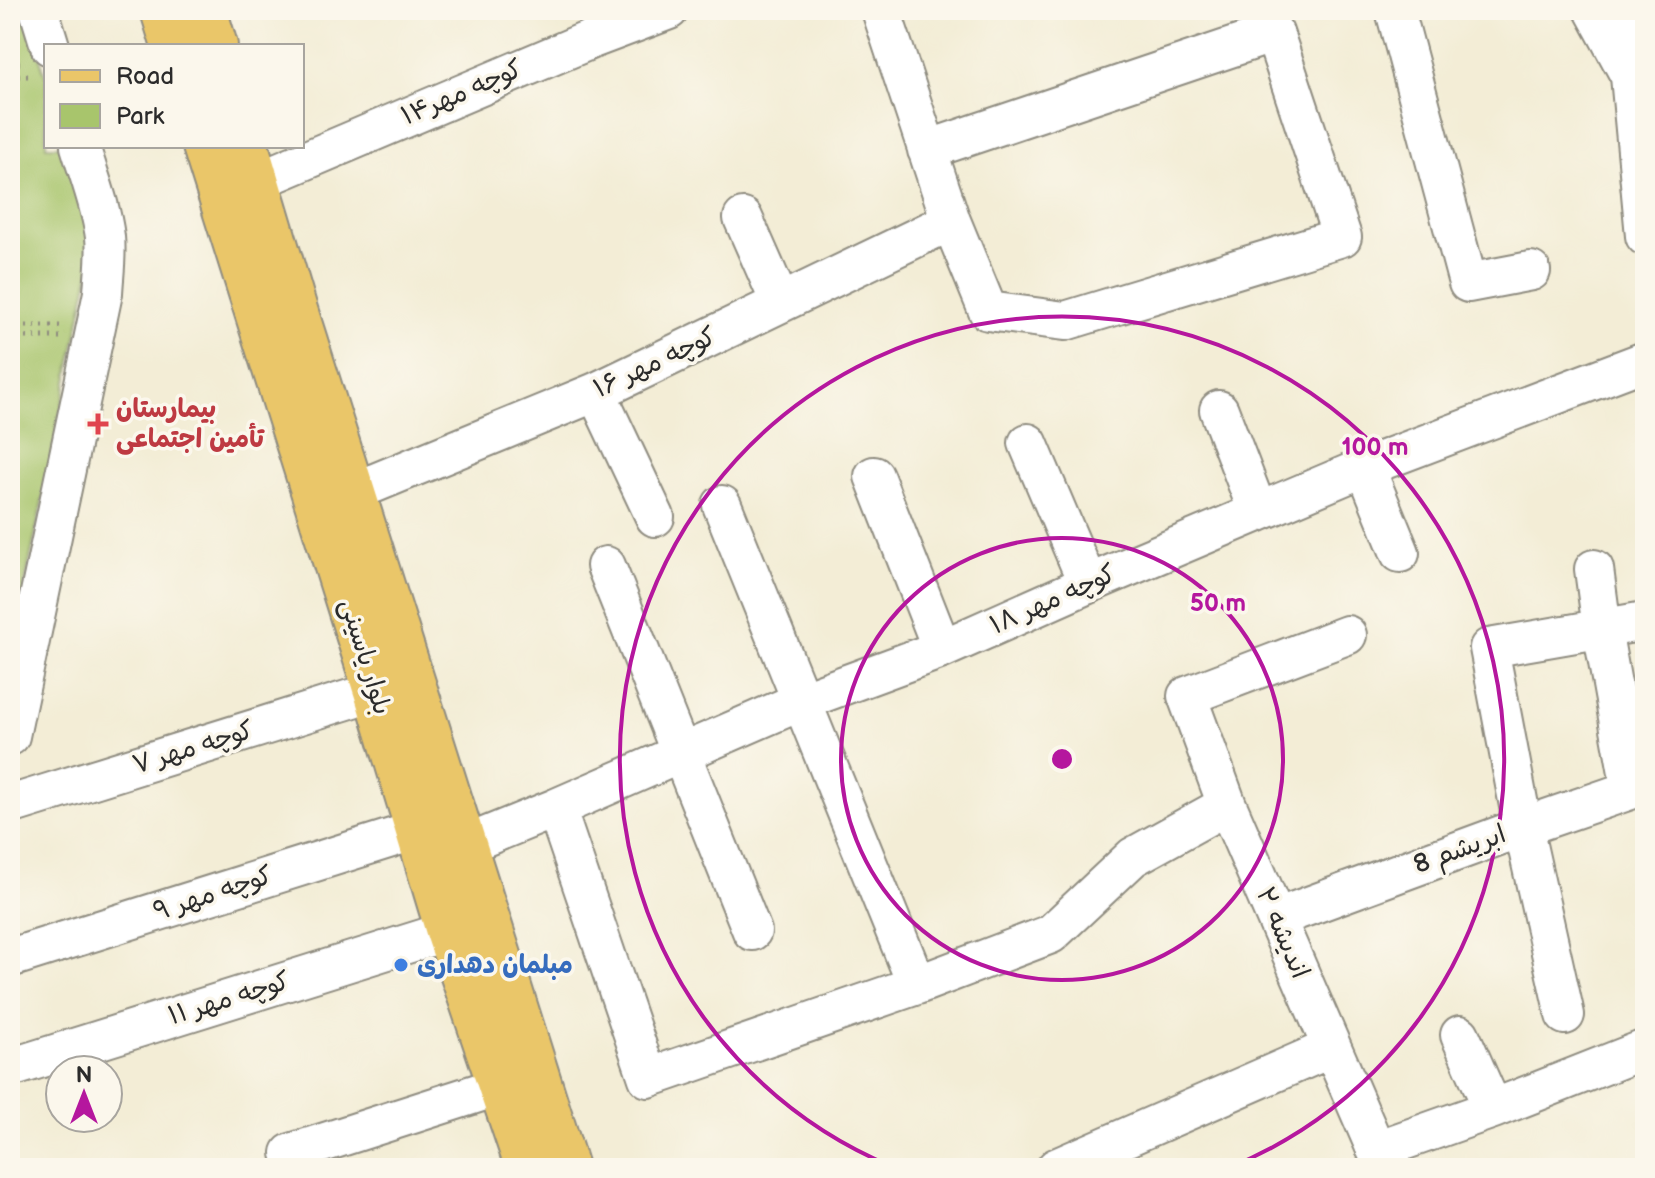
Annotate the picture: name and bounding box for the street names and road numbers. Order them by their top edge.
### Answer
street label: کوچه مهر۱۴ [397,54,527,132]
street label: کوچه مهر ۱۶ [589,321,721,405]
street label: کوچه مهر ۱۸ [985,559,1121,641]
street label: بلوار یاسینی [333,595,397,719]
street label: کوچه مهر ۷ [129,715,257,781]
street label: ابریشم 8 [1410,819,1511,884]
street label: کوچه مهر ۹ [150,860,276,928]
street label: اندیشه ۲ [1249,883,1315,983]
street label: کوچه مهر ۱۱ [164,966,294,1032]

